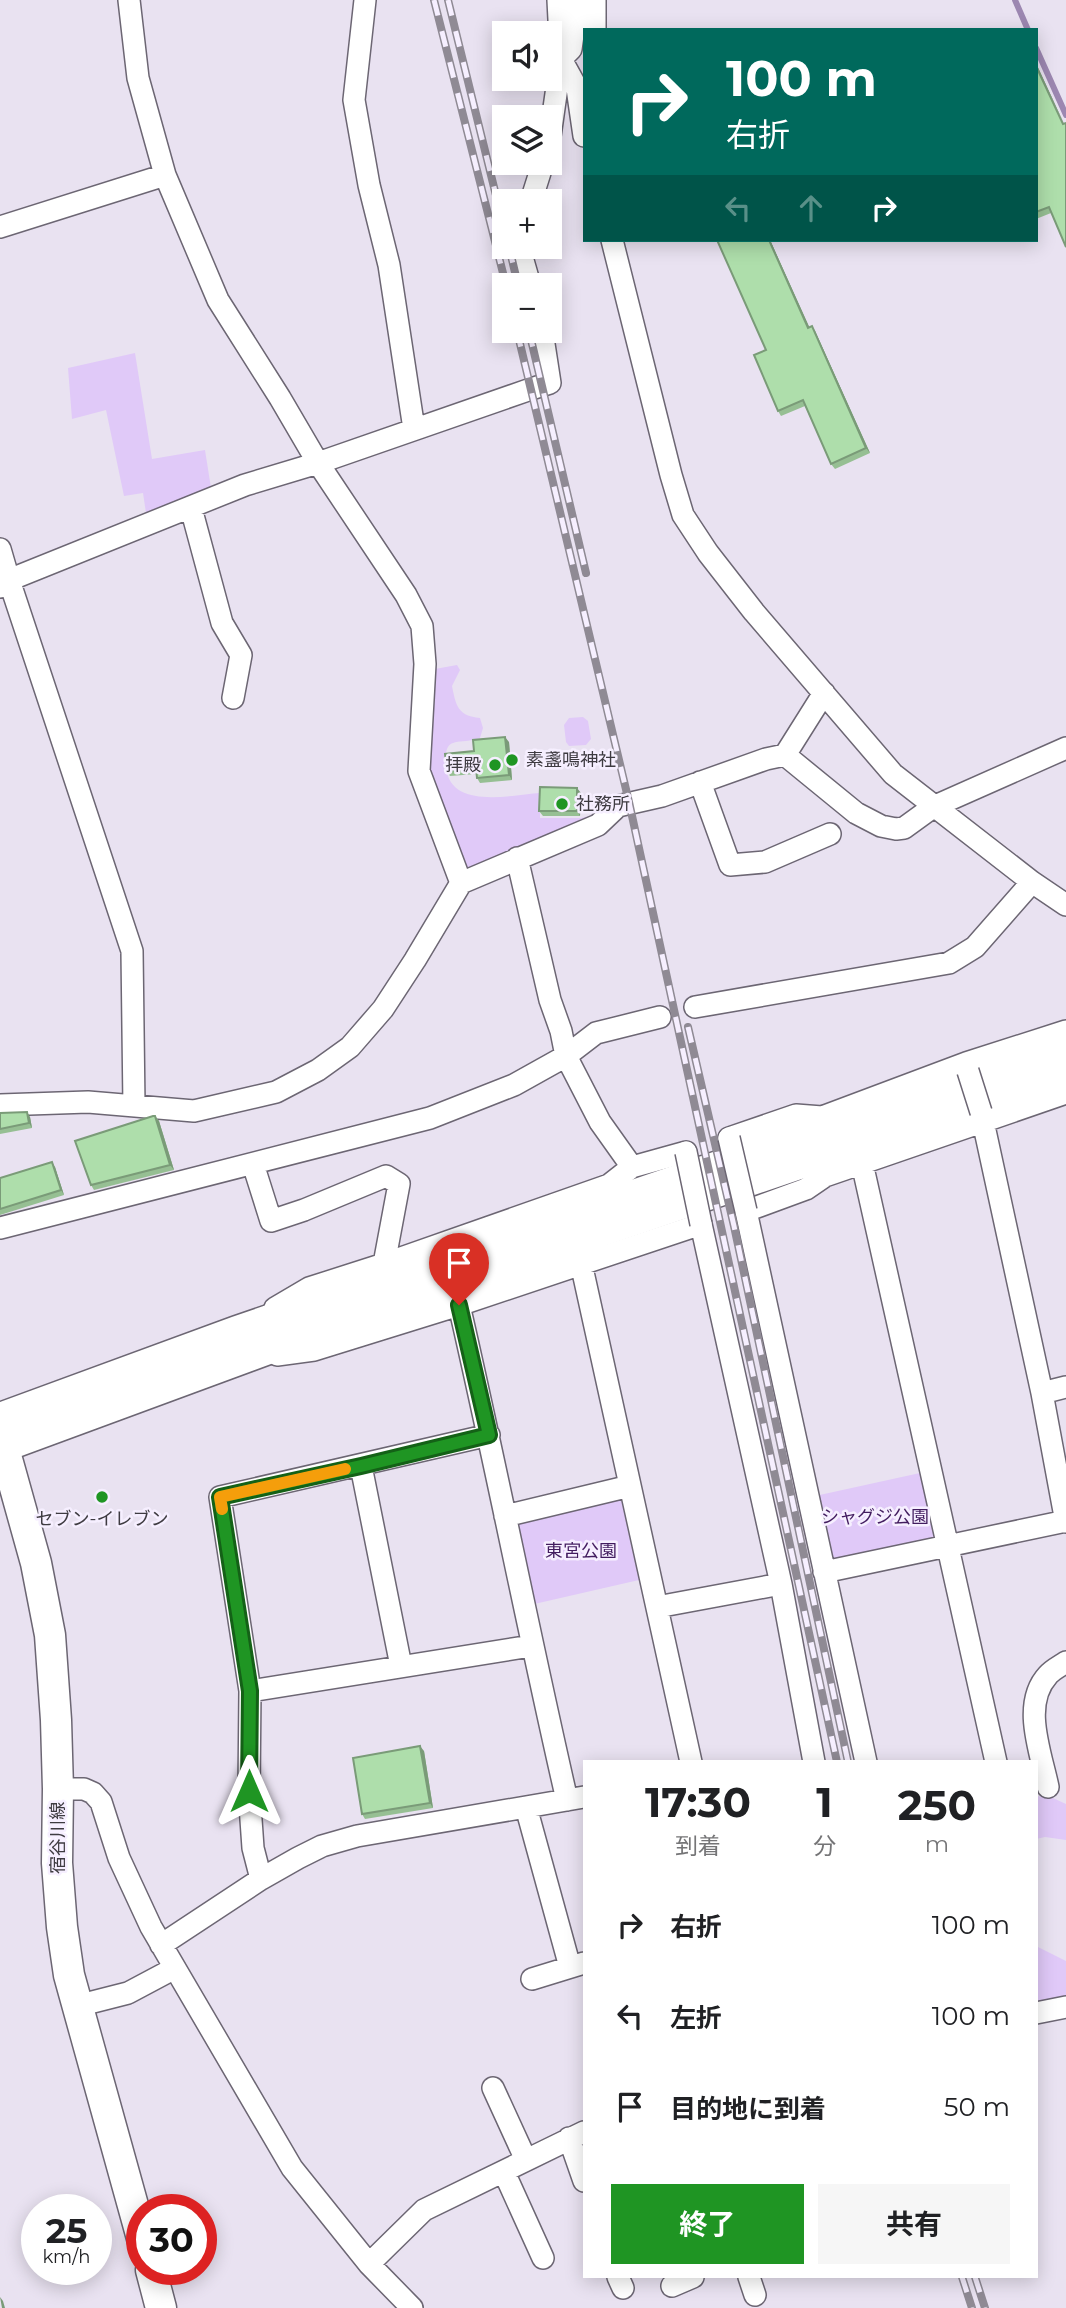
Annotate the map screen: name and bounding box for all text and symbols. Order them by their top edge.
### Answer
map controls [492,21,562,343]
button: sound [492,21,562,91]
text: 100 m [726,49,877,108]
icon: right [611,56,702,147]
button: layers [492,105,562,175]
text: 右折 [726,115,790,154]
button: + [492,189,562,259]
icon: left [719,189,757,227]
icon: ahead [792,189,830,227]
icon: right [865,189,903,227]
button: − [492,273,562,343]
place label: 素盞鳴神社 [526,749,616,771]
marker: 素盞鳴神社 [504,752,520,768]
place label: 拝殿 [445,754,481,776]
marker: 拝殿 [487,757,503,773]
place label: 社務所 [576,793,630,815]
marker: 社務所 [554,796,570,812]
pin [429,1233,489,1305]
icon: arrive [440,1244,478,1282]
marker: セブン-イレブン [94,1489,110,1505]
park label: シャグジ公園 [821,1506,929,1528]
place label: セブン-イレブン [36,1508,168,1530]
park label: 東宮公園 [545,1540,617,1562]
position arrow [212,1754,286,1828]
text: 17:30 [645,1776,751,1828]
text: 1 [816,1776,833,1828]
text: 250 [898,1779,976,1831]
street label: 宿谷川線 [47,1802,69,1874]
text: m [925,1830,949,1858]
text: 到着 [675,1832,721,1860]
text: 分 [813,1832,836,1860]
icon: right [611,1906,649,1944]
text: 100 m [932,1909,1010,1941]
text: 右折 [670,1911,722,1943]
icon: left [611,1997,649,2035]
text: 100 m [932,2000,1010,2032]
text: 左折 [670,2002,722,2034]
icon: arrive [611,2088,649,2126]
text: 50 m [944,2091,1010,2123]
text: 目的地に到着 [670,2093,826,2125]
button: 終了 [611,2184,804,2264]
button: 共有 [818,2184,1010,2264]
speed limit sign: 30 [126,2194,217,2285]
text: 25 [46,2209,87,2252]
text: km/h [42,2246,91,2268]

